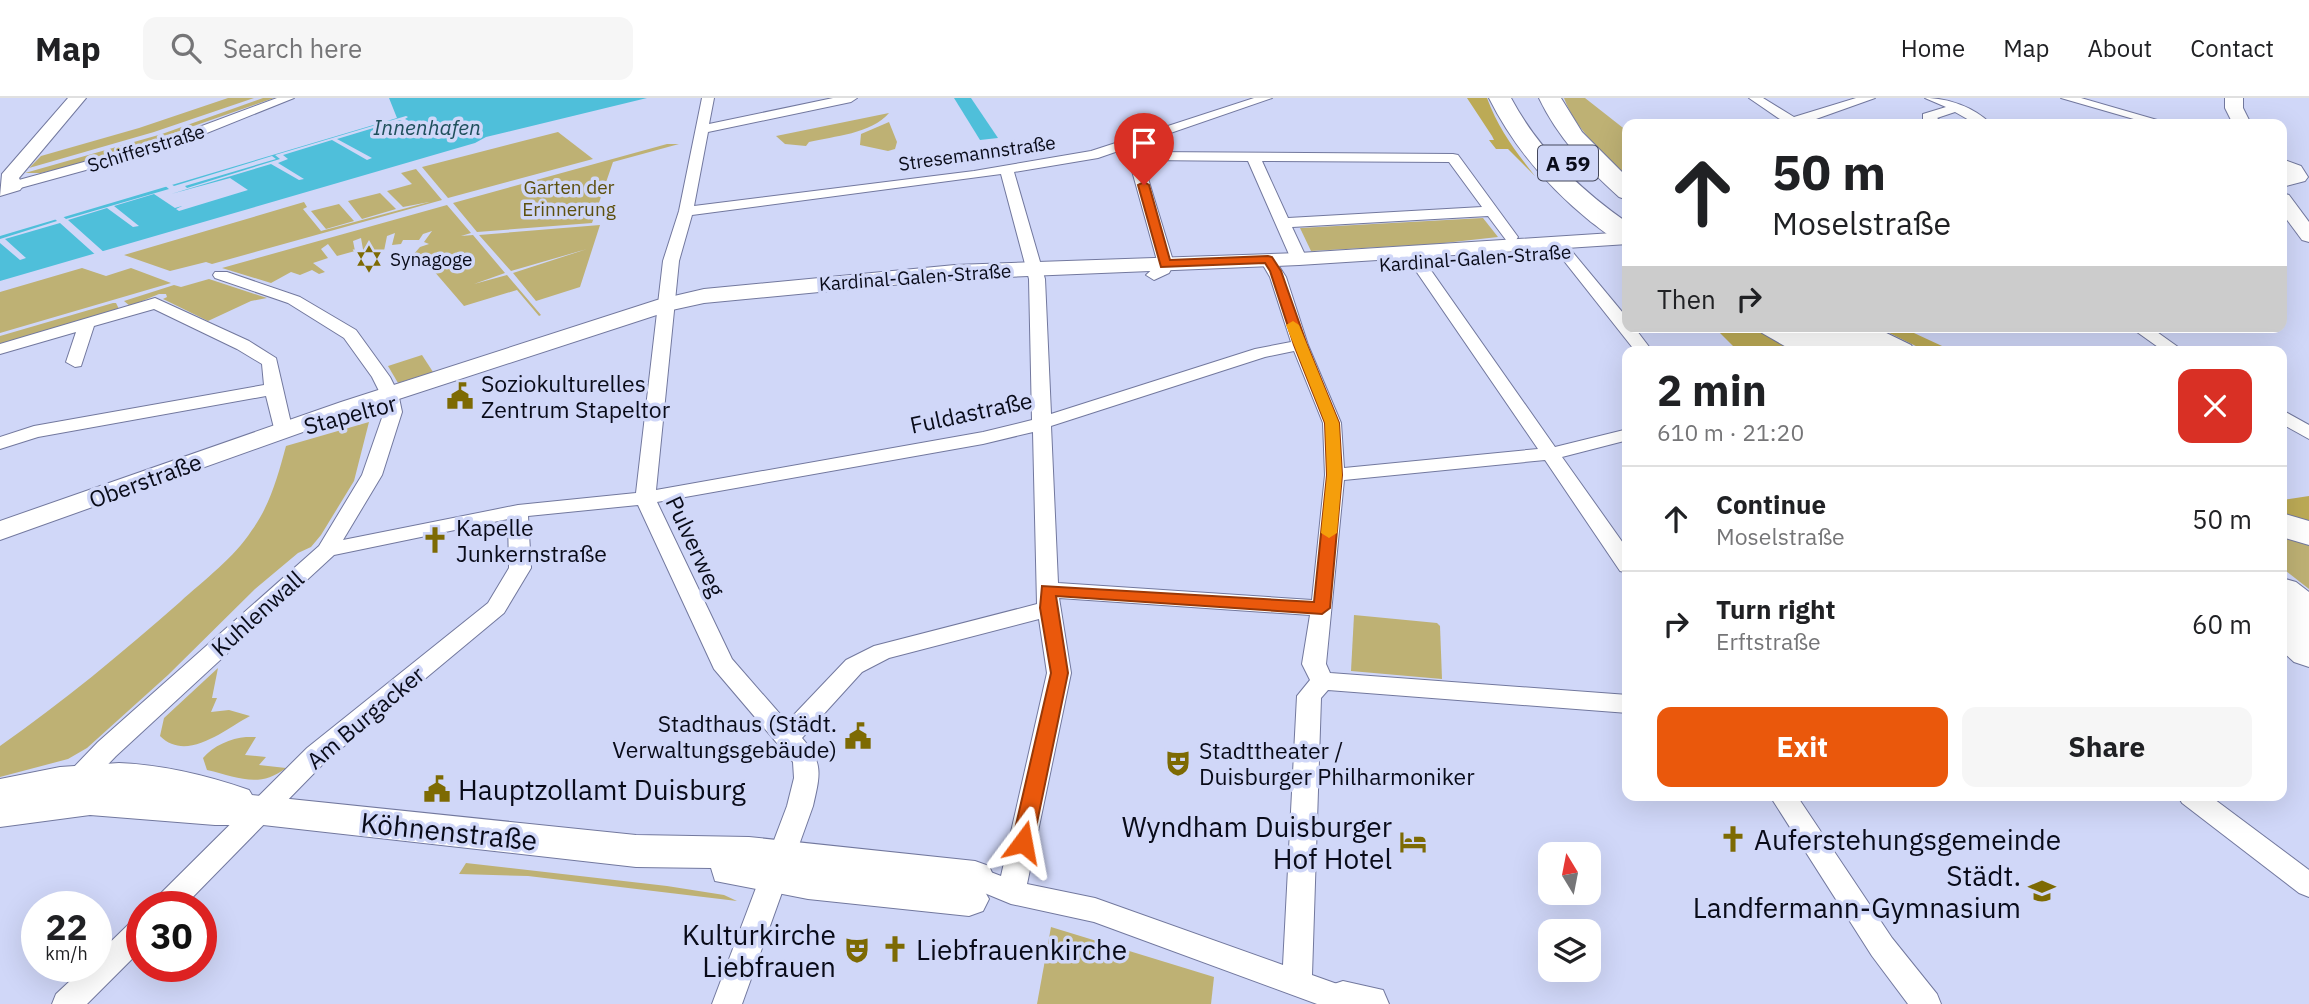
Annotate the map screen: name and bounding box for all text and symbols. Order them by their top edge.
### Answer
search box [143,17,633,80]
text: Map [35,27,101,70]
icon: search [167,29,205,67]
text: Search here [223,31,362,65]
text: Home [1901,32,1965,64]
text: Map [2003,32,2049,64]
text: About [2087,32,2152,64]
text: Contact [2190,32,2274,64]
water label: Innenhafen [373,113,481,141]
pin [1114,113,1174,185]
street label: Schifferstraße [85,119,207,177]
icon: arrive [1125,124,1163,162]
street label: Stresemannstraße [897,130,1057,176]
text: 50 m [1772,140,1886,203]
road number: A 59 [1538,146,1598,180]
icon: ahead [1657,147,1748,238]
park label: Garten der Erinnerung [522,175,616,221]
text: Moselstraße [1772,202,1951,244]
street label: Kardinal-Galen-Straße [1378,239,1572,277]
synagogue icon: Synagoge [354,244,384,274]
place label: Synagoge [390,247,472,271]
street label: Kardinal-Galen-Straße [818,258,1012,296]
icon: right [1730,280,1768,318]
text: Then [1657,282,1716,316]
text: 2 min [1657,363,1767,418]
place label: Soziokulturelles Zentrum Stapeltor [481,368,671,424]
button: close [2178,369,2252,443]
public building icon: Soziokulturelles Zentrum Stapeltor [445,381,475,411]
street label: Fuldastraße [907,384,1035,440]
street label: Stapeltor [300,387,400,441]
text: 610 m · 21:20 [1657,417,1804,447]
street label: Oberstraße [85,446,205,514]
text: Continue [1716,487,1826,521]
street label: Pulverweg [660,491,732,601]
icon: ahead [1657,500,1695,538]
text: 50 m [2192,502,2252,536]
place label: Kapelle Junkernstraße [456,512,607,568]
text: Moselstraße [1716,521,1845,551]
church icon: Kapelle Junkernstraße [420,525,450,555]
street label: Kuhlenwall [204,564,310,662]
text: Turn right [1716,592,1835,626]
icon: right [1657,605,1695,643]
text: 60 m [2192,607,2252,641]
text: Erftstraße [1716,626,1821,656]
street label: Am Burgacker [300,659,431,775]
button: Exit [1657,707,1948,787]
button: Share [1962,707,2252,787]
place label: Stadthaus (Städt. Verwaltungsgebäude) [612,708,837,764]
public building icon: Stadthaus (Städt. Verwaltungsgebäude) [843,721,873,751]
place label: Stadttheater / Duisburger Philharmoniker [1199,735,1475,791]
theatre icon: Stadttheater / Duisburger Philharmoniker [1163,748,1193,778]
place label: Hauptzollamt Duisburg [458,771,746,808]
public building icon: Hauptzollamt Duisburg [422,774,452,804]
street label: Köhnenstraße [359,803,539,859]
position arrow [986,805,1060,879]
place label: Wyndham Duisburger Hof Hotel [1122,808,1392,877]
place label: Auferstehungsgemeinde [1754,821,2061,858]
church icon: Auferstehungsgemeinde [1718,824,1748,854]
hotel icon: Wyndham Duisburger Hof Hotel [1398,827,1428,857]
north arrow [1538,842,1601,905]
map controls [1538,842,1601,982]
place label: Städt. Landfermann-Gymnasium [1693,857,2021,926]
school or university icon: Städt. Landfermann-Gymnasium [2027,876,2057,906]
speed limit sign: 30 [126,891,217,982]
text: 22 [45,904,88,950]
place label: Kulturkirche Liebfrauen [682,916,836,985]
button: layers [1538,919,1601,982]
place label: Liebfrauenkirche [916,931,1127,968]
church icon: Liebfrauenkirche [880,934,910,964]
theatre icon: Kulturkirche Liebfrauen [842,935,872,965]
text: km/h [45,942,88,965]

